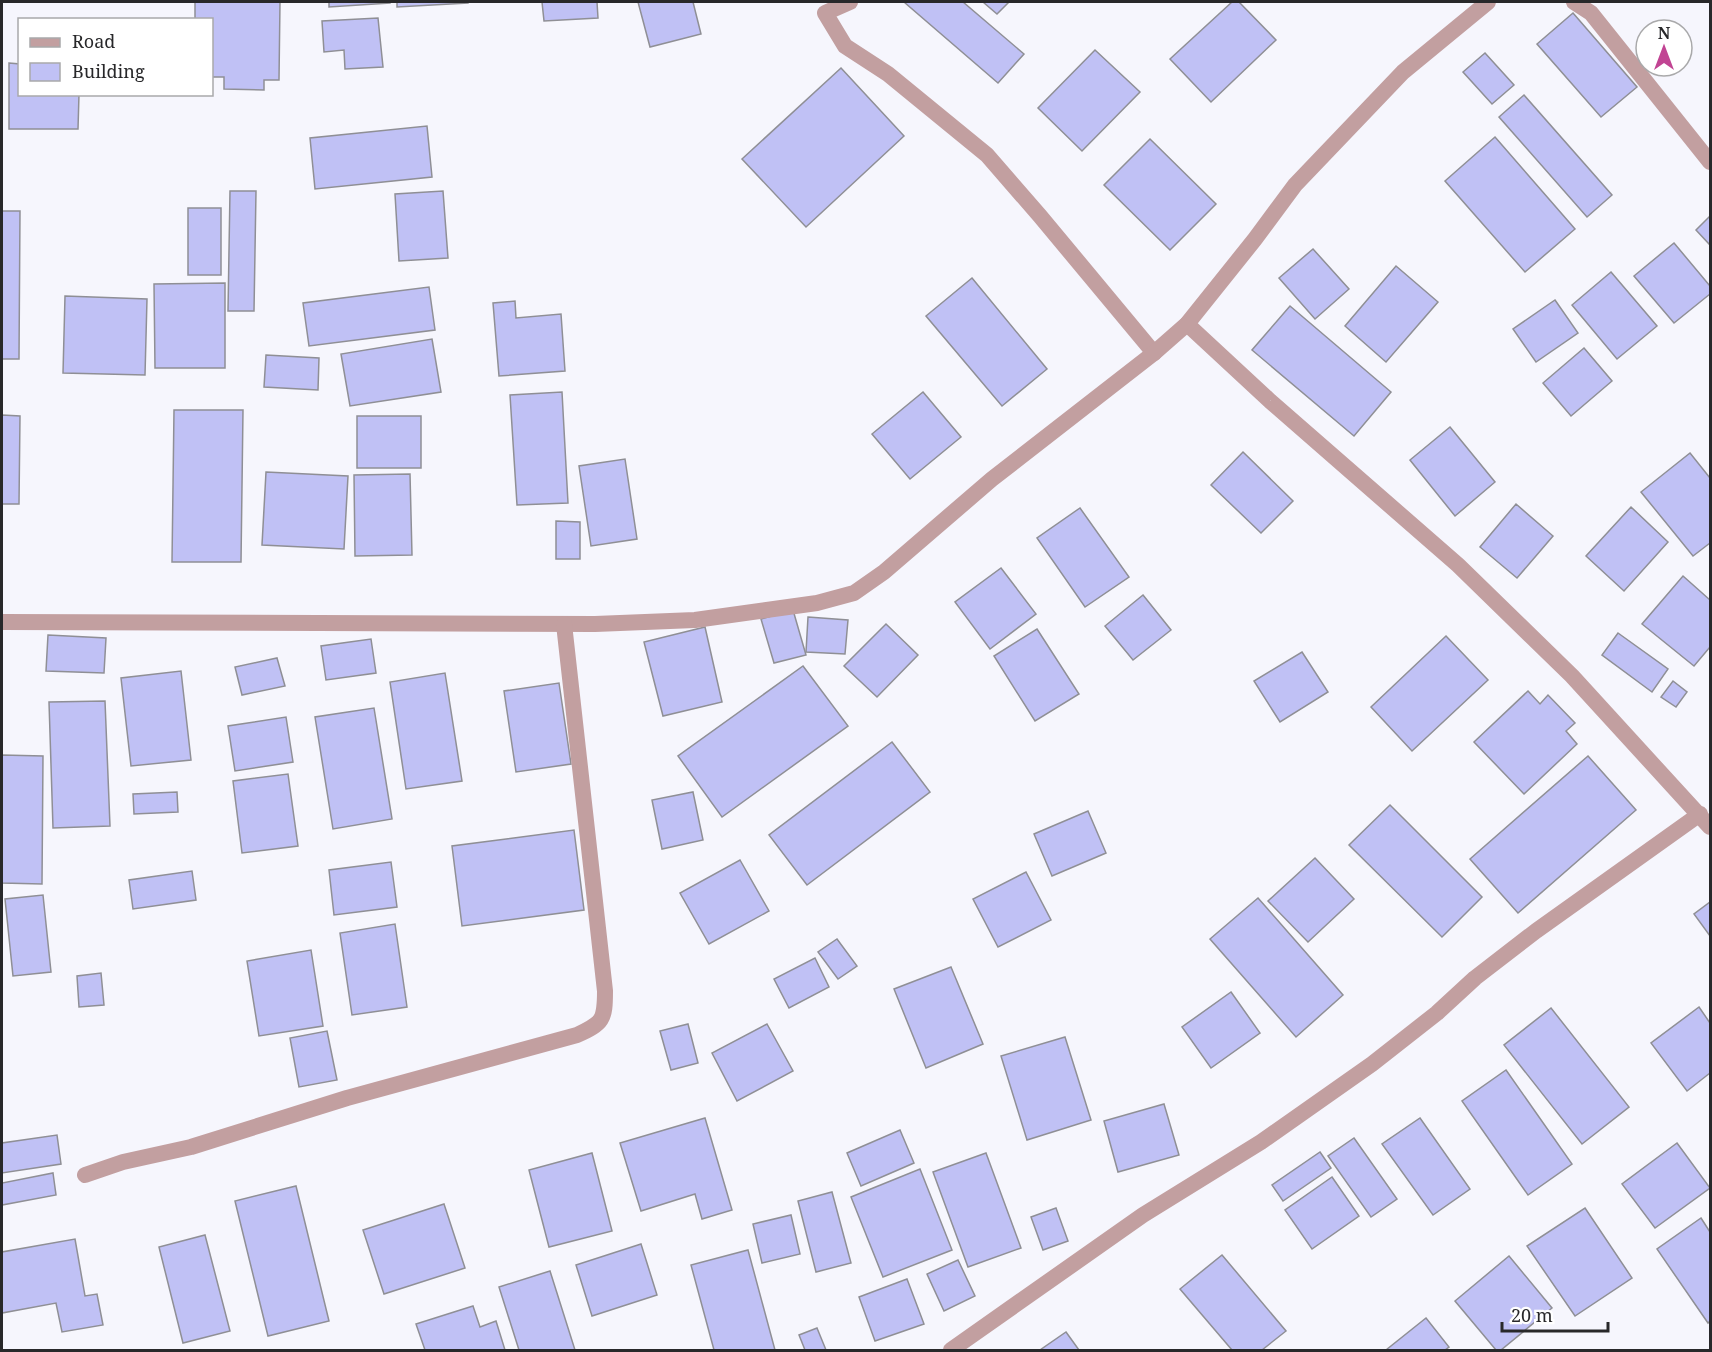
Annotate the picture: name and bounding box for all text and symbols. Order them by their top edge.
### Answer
legend [18,18,213,96]
north arrow [1634,18,1694,78]
text: N [1658,22,1671,44]
text: Road [72,29,115,53]
text: Building [72,59,145,83]
scale bar [1502,1295,1608,1333]
text: 20 m [1511,1303,1553,1327]

